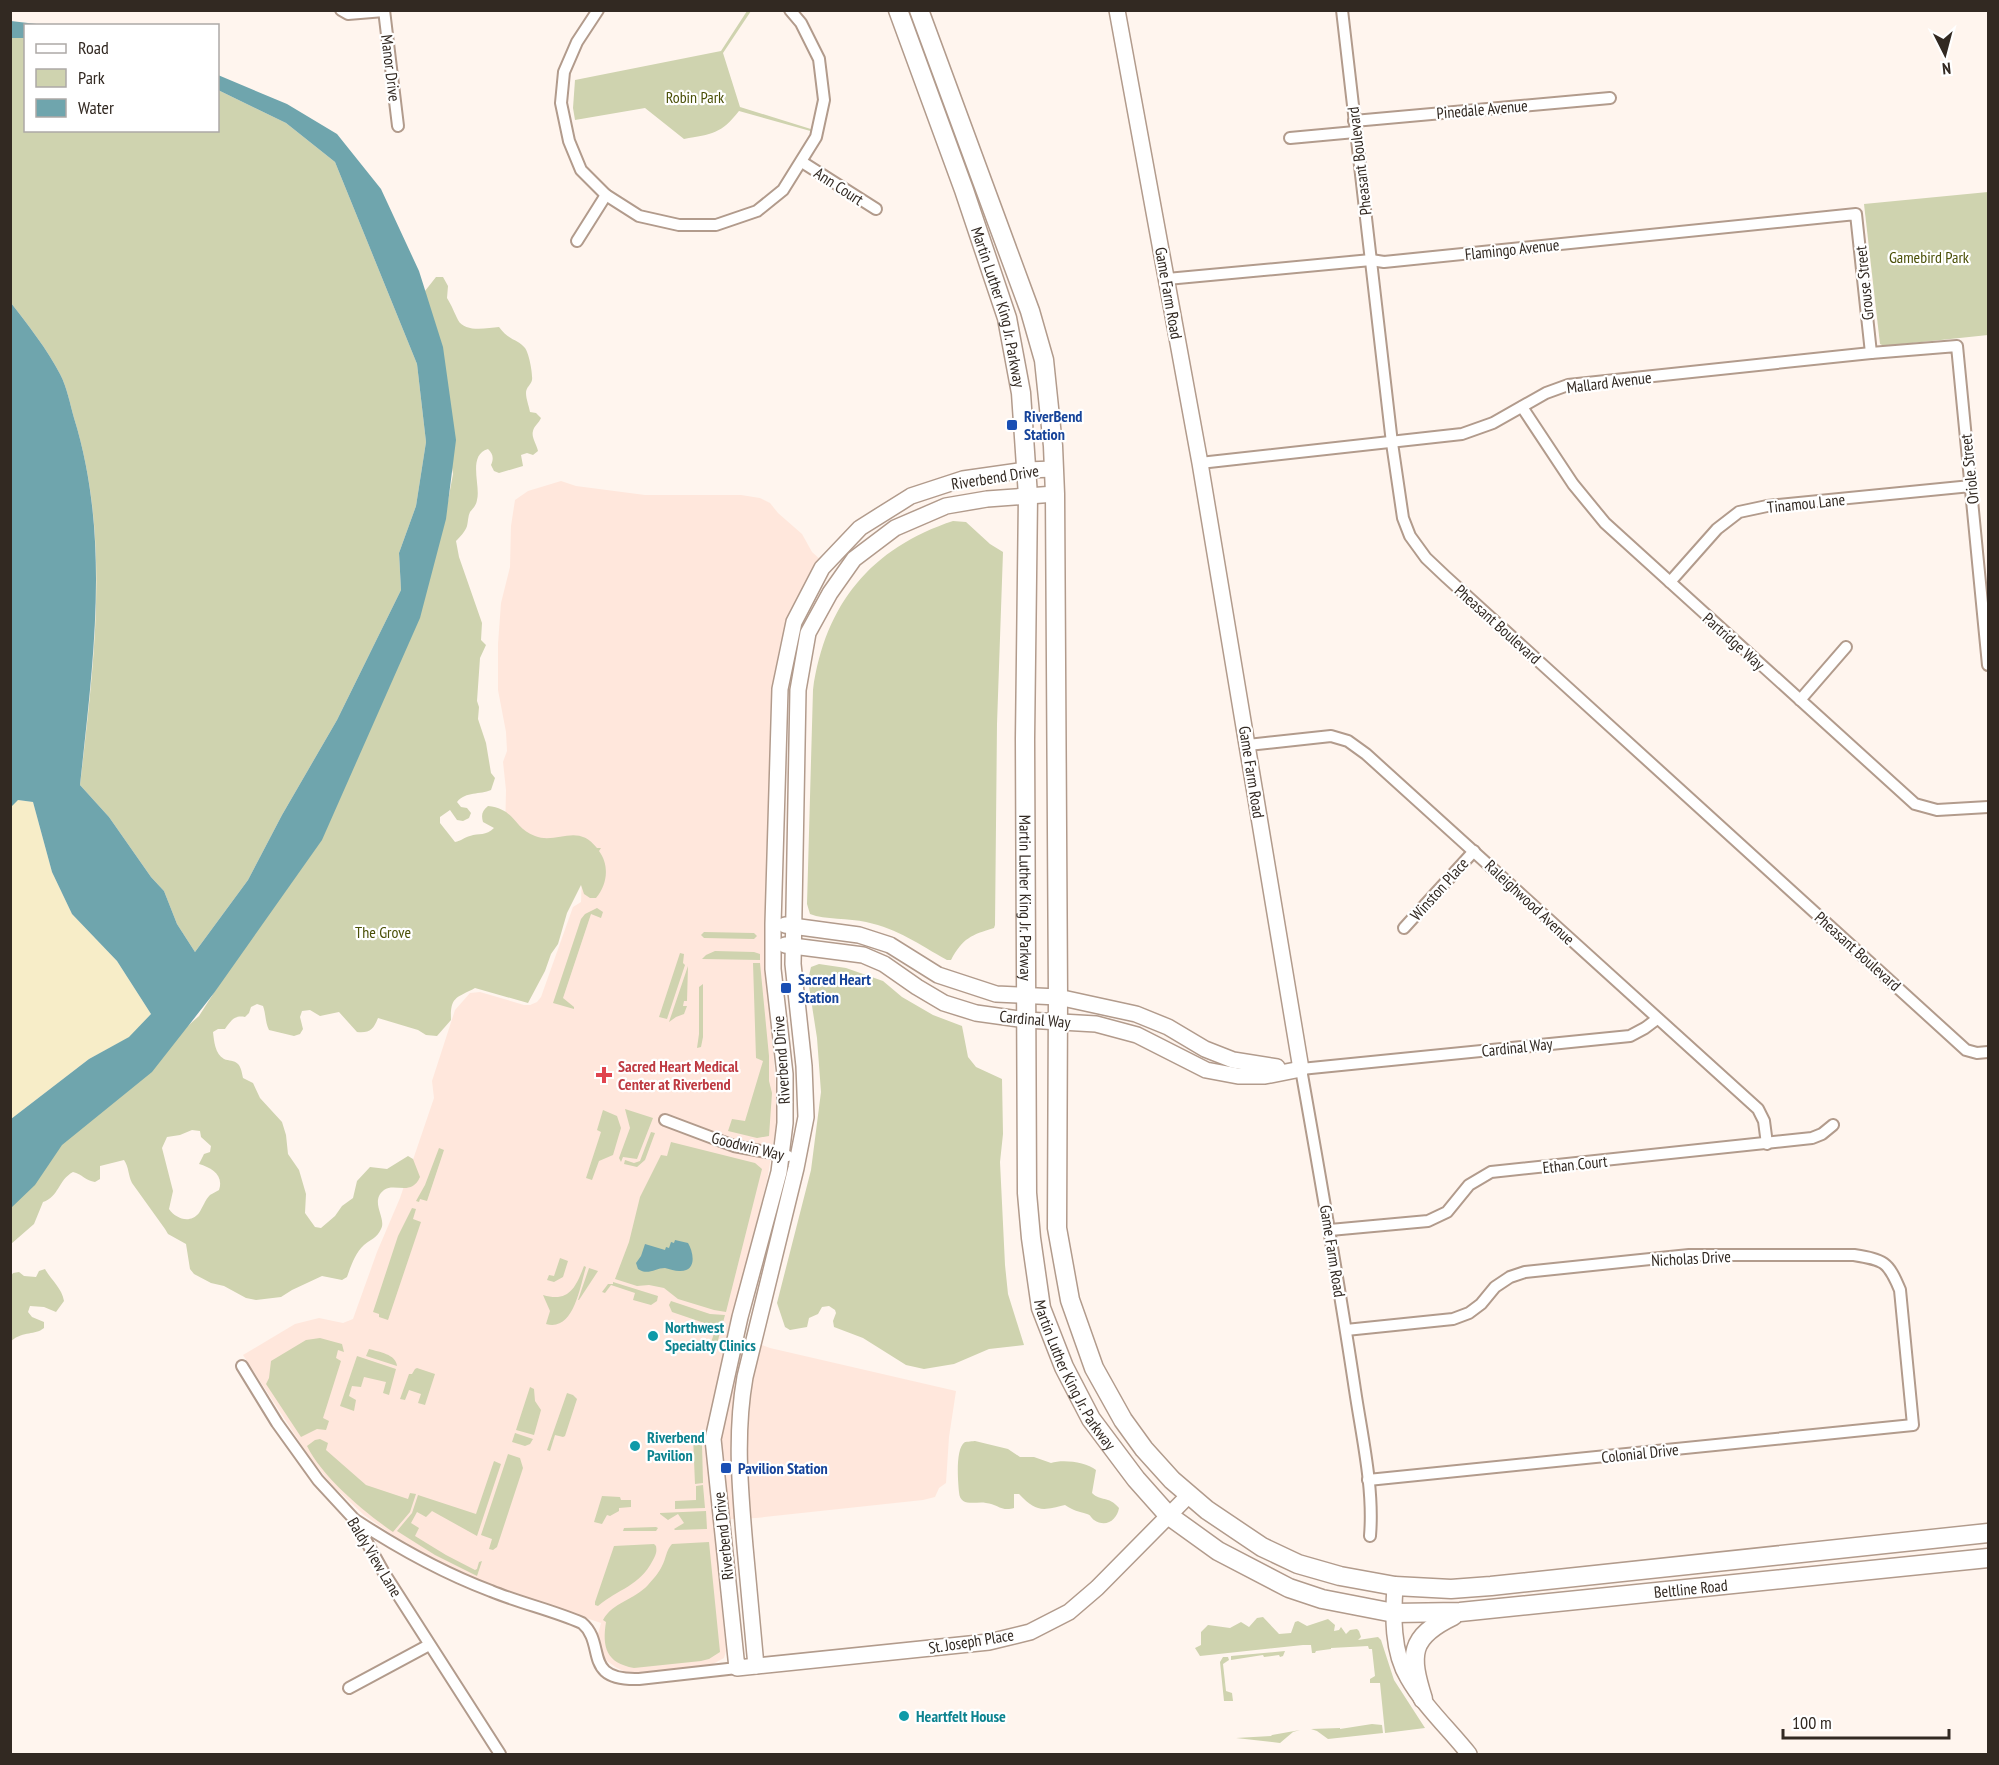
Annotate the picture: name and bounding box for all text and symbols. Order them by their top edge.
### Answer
legend [24,24,219,132]
north arrow [1915,24,1975,84]
street label: Manor Drive [377,33,405,103]
text: Road [78,36,109,59]
text: N [1941,59,1952,79]
text: Park [78,66,105,89]
park label: Robin Park [666,87,725,107]
street label: Pinedale Avenue [1436,95,1528,123]
text: Water [78,96,114,119]
street label: Pheasant Boulevard [1342,105,1376,216]
street label: Ann Court [811,163,868,210]
street label: Martin Luther King Jr. Parkway [967,224,1030,389]
street label: Flamingo Avenue [1464,234,1560,264]
street label: Grouse Street [1850,244,1878,321]
street label: Game Farm Road [1151,245,1187,341]
park label: Gamebird Park [1889,247,1970,267]
street label: Mallard Avenue [1566,367,1652,397]
place label: RiverBend Station [1024,406,1082,444]
marker: RiverBend Station [1005,418,1019,432]
street label: Oriole Street [1955,432,1983,505]
street label: Riverbend Drive [950,460,1040,494]
street label: Tinamou Lane [1766,489,1846,517]
street label: Pheasant Boulevard [1451,580,1545,668]
street label: Partridge Way [1699,608,1769,674]
street label: Game Farm Road [1235,724,1269,820]
street label: Martin Luther King Jr. Parkway [1015,815,1036,981]
street label: Winston Place [1406,853,1472,925]
street label: Raleighwood Avenue [1481,855,1579,949]
street label: Pheasant Boulevard [1811,907,1905,995]
park label: The Grove [355,922,411,942]
place label: Sacred Heart Station [798,969,871,1007]
marker: Sacred Heart Station [779,981,793,995]
street label: Cardinal Way [999,1006,1071,1032]
street label: Riverbend Drive [768,1015,794,1105]
street label: Cardinal Way [1481,1033,1553,1061]
place label: Sacred Heart Medical Center at Riverbend [618,1056,739,1094]
marker: Sacred Heart Medical Center at Riverbend [595,1066,613,1084]
street label: Goodwin Way [710,1127,786,1165]
street label: Ethan Court [1542,1151,1609,1177]
street label: Game Farm Road [1316,1203,1350,1299]
street label: Nicholas Drive [1651,1246,1731,1270]
street label: Martin Luther King Jr. Parkway [1030,1298,1121,1454]
place label: Northwest Specialty Clinics [665,1317,756,1355]
marker: Northwest Specialty Clinics [646,1329,660,1343]
place label: Riverbend Pavilion [647,1427,705,1465]
marker: Riverbend Pavilion [628,1439,642,1453]
street label: Colonial Drive [1600,1439,1680,1467]
place label: Pavilion Station [738,1458,828,1478]
marker: Pavilion Station [719,1461,733,1475]
street label: Riverbend Drive [708,1491,738,1581]
street label: Baldy View Lane [343,1513,407,1601]
street label: Beltline Road [1653,1575,1729,1602]
street label: St. Joseph Place [927,1624,1015,1658]
scale bar [1783,1702,1950,1740]
place label: Heartfelt House [916,1706,1006,1726]
marker: Heartfelt House [897,1709,911,1723]
text: 100 m [1792,1711,1832,1734]

